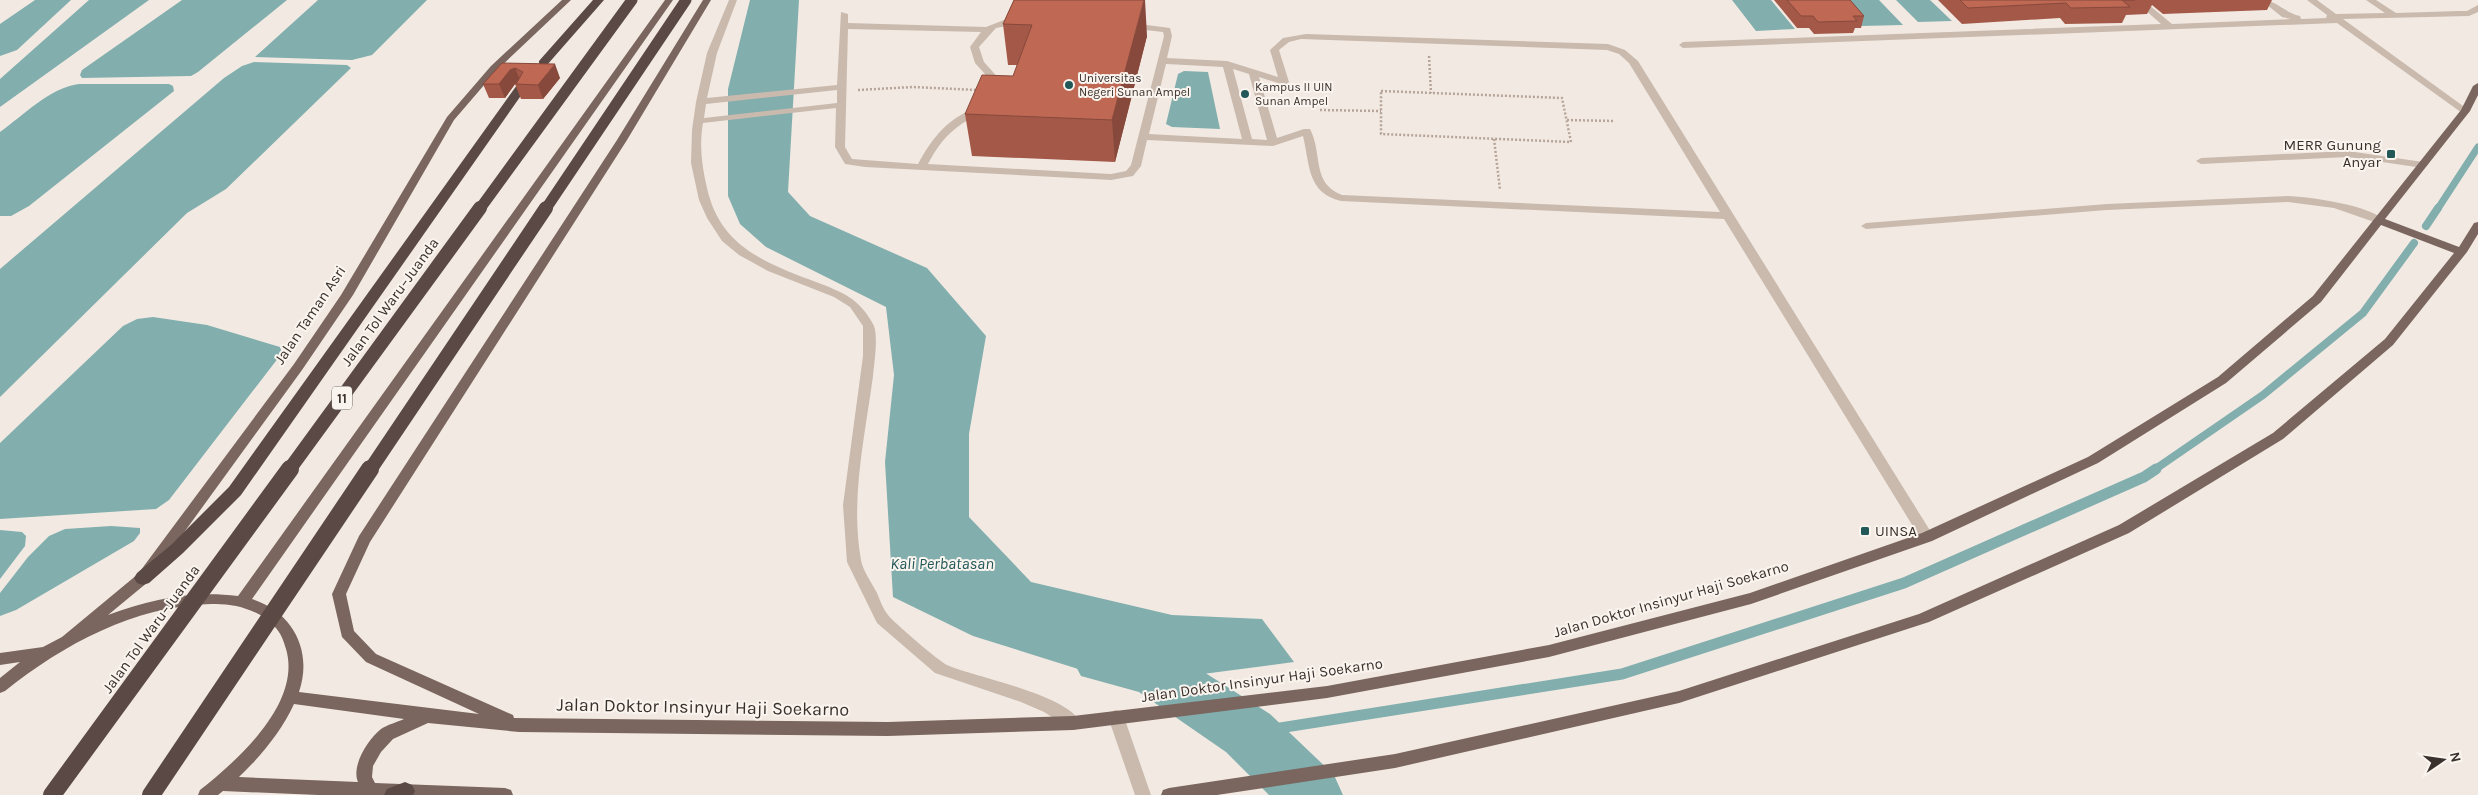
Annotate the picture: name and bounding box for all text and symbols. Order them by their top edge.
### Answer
place label: Universitas Negeri Sunan Ampel [1079,71,1190,99]
marker: Universitas Negeri Sunan Ampel [1063,79,1075,91]
place label: Kampus II UIN Sunan Ampel [1255,80,1333,108]
marker: Kampus II UIN Sunan Ampel [1239,88,1251,100]
place label: MERR Gunung Anyar [2284,136,2382,171]
marker: MERR Gunung Anyar [2385,148,2397,160]
street label: Jalan Tol Waru–Juanda [337,234,443,370]
street label: Jalan Taman Asri [270,262,350,368]
road number: 11 [332,386,352,409]
place label: UINSA [1875,522,1917,540]
marker: UINSA [1859,525,1871,537]
water label: Kali Perbatasan [890,554,994,573]
street label: Jalan Doktor Insinyur Haji Soekarno [1551,557,1791,641]
street label: Jalan Tol Waru–Juanda [98,561,204,697]
street label: Jalan Doktor Insinyur Haji Soekarno [1140,654,1384,706]
street label: Jalan Doktor Insinyur Haji Soekarno [557,693,849,721]
north arrow [2418,735,2468,785]
text: N [2446,750,2465,764]

